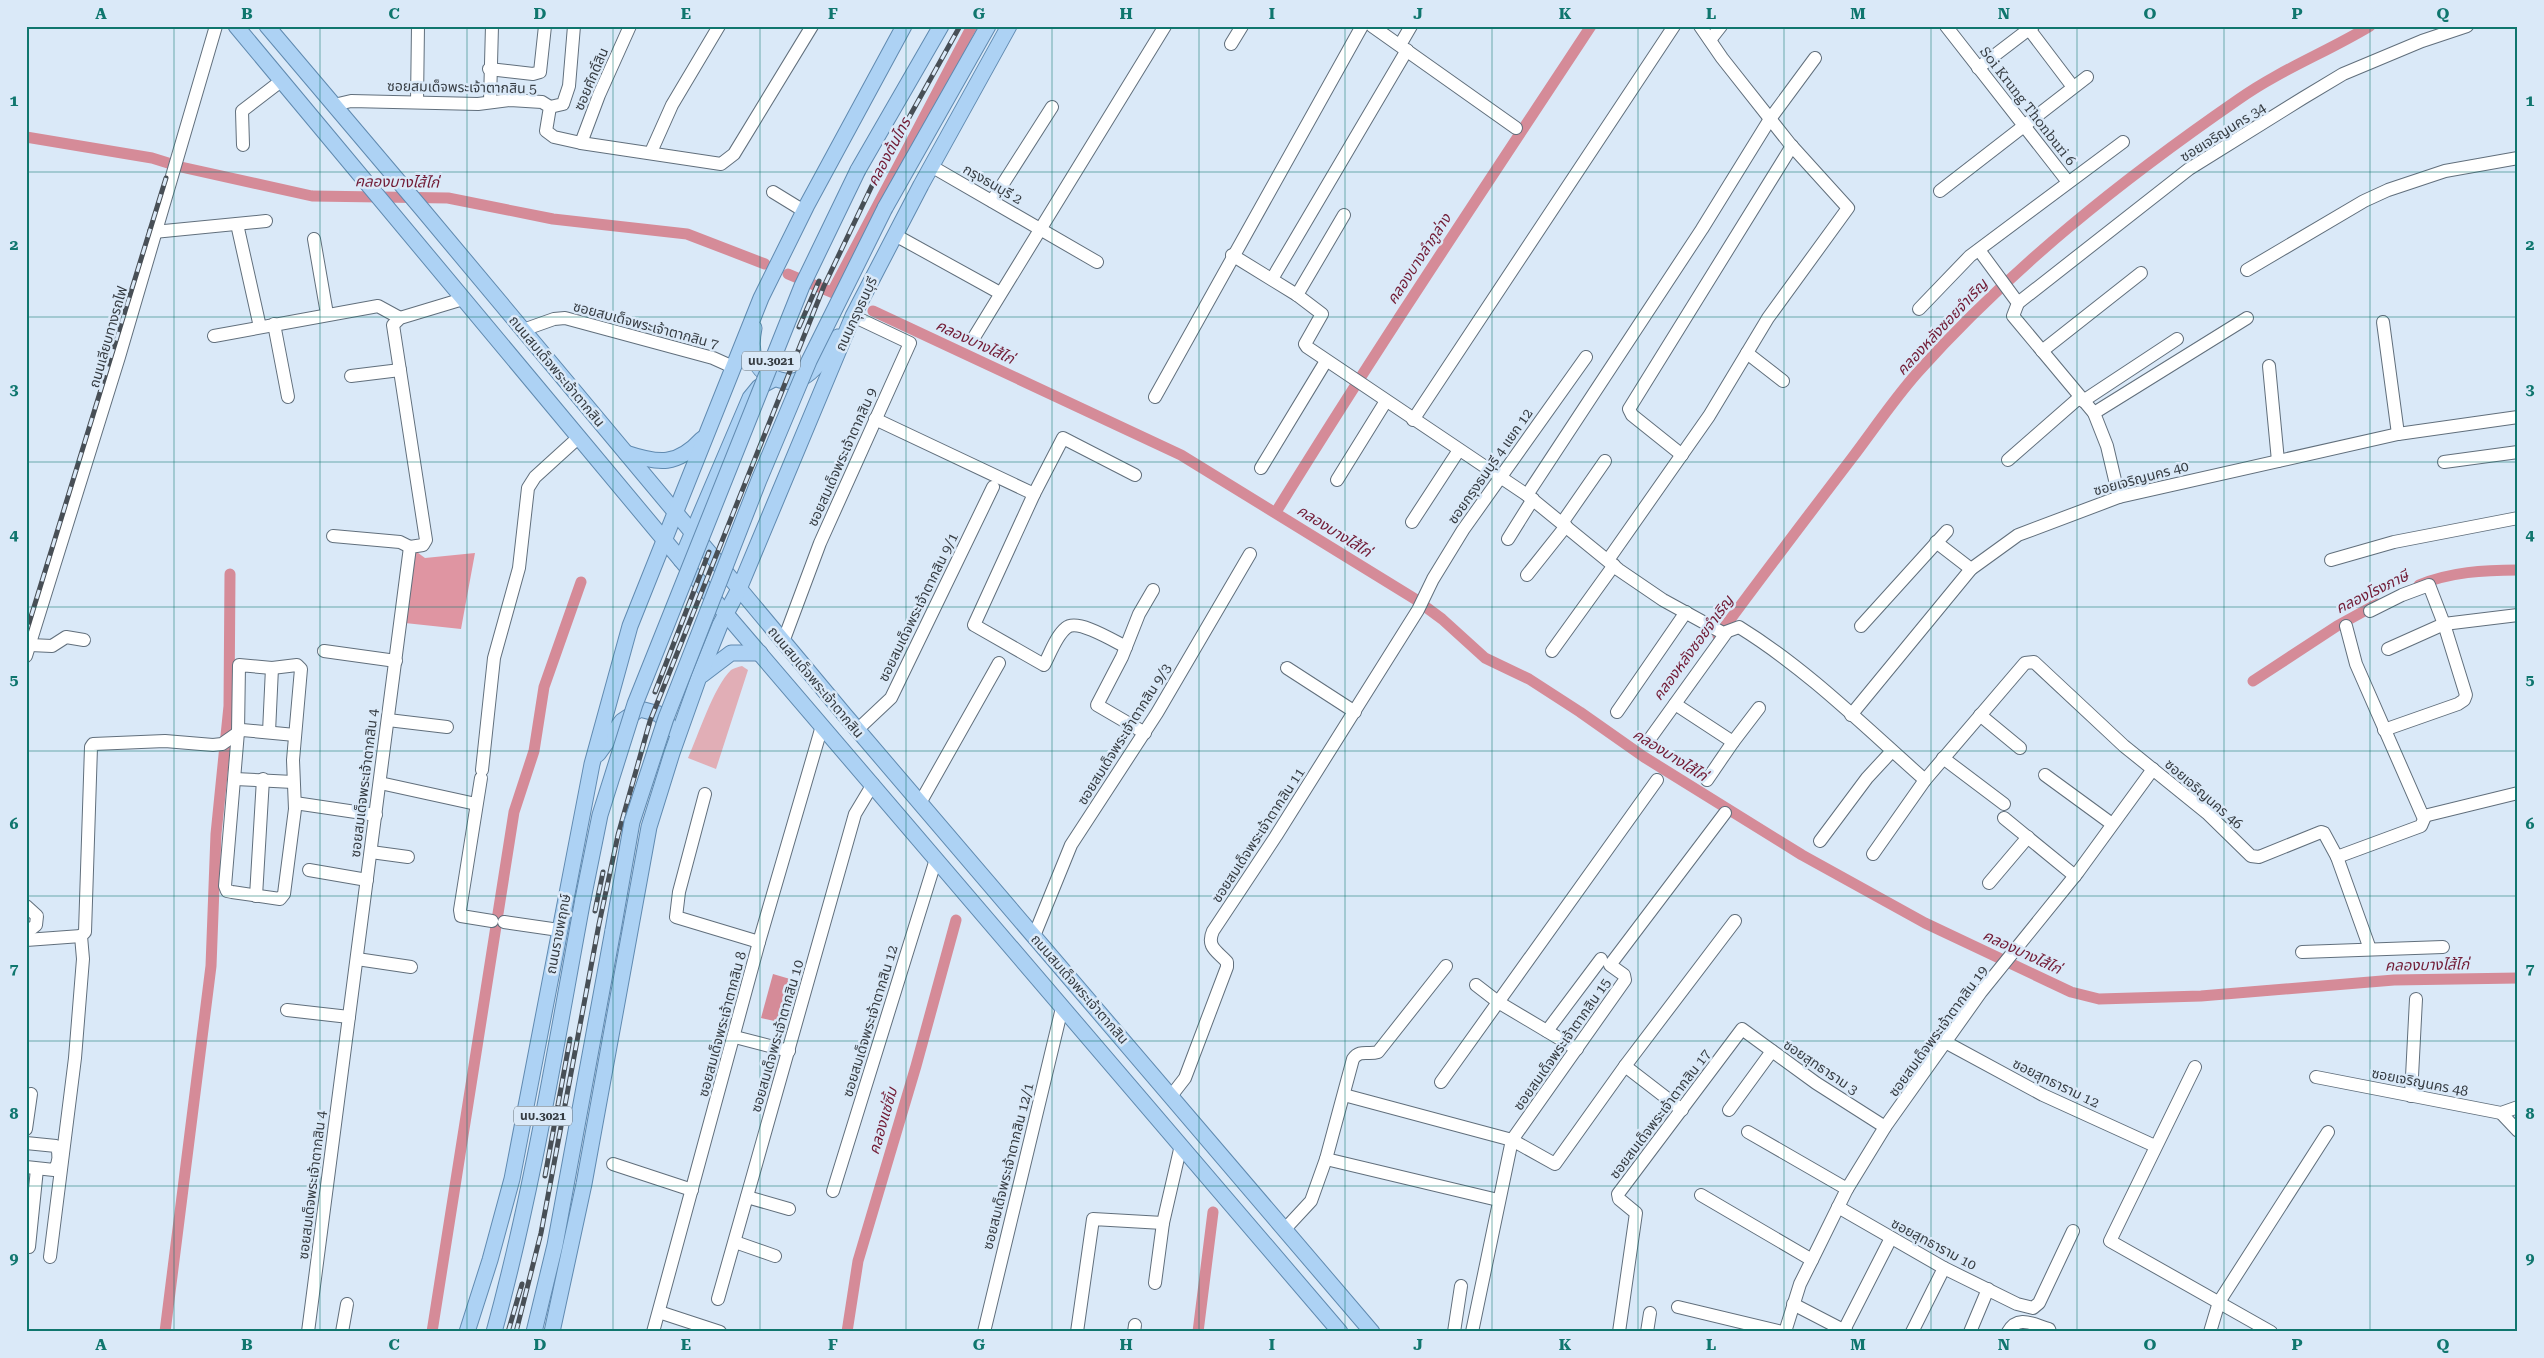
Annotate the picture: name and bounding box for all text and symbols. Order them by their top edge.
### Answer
text: A [95,4,107,23]
text: B [241,4,253,23]
text: C [388,4,400,23]
text: D [534,4,547,23]
text: E [681,4,691,23]
text: F [828,4,838,23]
text: G [973,4,986,23]
text: H [1119,4,1133,23]
text: I [1269,4,1275,23]
text: J [1413,4,1423,23]
text: K [1559,4,1572,23]
text: L [1706,4,1716,23]
text: M [1850,4,1866,23]
text: N [1998,4,2010,23]
text: O [2144,4,2157,23]
text: P [2291,4,2303,23]
text: Q [2437,4,2450,23]
street label: Soi Krung Thonburi 6 [1977,44,2079,169]
street label: ซอยศักดิ์สิน [570,45,611,113]
street label: ซอยสมเด็จพระเจ้าตากสิน 5 [387,78,537,96]
text: 1 [10,91,19,110]
text: 1 [2526,91,2535,110]
street label: ซอยเจริญนคร 34 [2177,99,2269,165]
water label: คลองต้นไทร [864,114,915,189]
street label: กรุงธนบุรี 2 [960,161,1026,208]
water label: คลองบางไส้ไก่ [355,172,441,192]
water label: คลองบางลำภูล่าง [1383,210,1455,308]
text: 2 [10,235,19,254]
text: 2 [2526,235,2535,254]
street label: ถนนกรุงธนบุรี [832,274,881,354]
water label: คลองหลังซอยจำเริญ [1893,274,1992,379]
street label: ถนนเลียบทางรถไฟ [86,284,130,390]
street label: ซอยสมเด็จพระเจ้าตากสิน 7 [572,298,721,352]
street label: ถนนสมเด็จพระเจ้าตากสิน [506,312,608,430]
water label: คลองบางไส้ไก่ [933,316,1019,369]
road number: นบ.3021 [742,352,800,371]
text: 3 [10,380,19,399]
text: 3 [2526,380,2535,399]
street label: ซอยสมเด็จพระเจ้าตากสิน 9 [804,385,880,529]
street label: ซอยกรุงธนบุรี 4 แยก 12 [1444,405,1537,527]
street label: ซอยเจริญนคร 40 [2092,458,2191,498]
water label: คลองบางไส้ไก่ [1294,501,1376,562]
text: 4 [10,525,19,544]
text: 4 [2526,525,2535,544]
street label: ซอยสมเด็จพระเจ้าตากสิน 9/1 [875,530,961,684]
water label: คลองโรงภาษี [2333,566,2413,617]
water label: คลองหลังซอยจำเริญ [1649,591,1738,704]
street label: ถนนสมเด็จพระเจ้าตากสิน [765,623,867,741]
street label: ซอยสมเด็จพระเจ้าตากสิน 9/3 [1074,660,1174,808]
text: 5 [10,670,19,689]
text: 5 [2526,670,2535,689]
street label: ซอยสมเด็จพระเจ้าตากสิน 4 [347,707,381,858]
water label: คลองบางไส้ไก่ [1630,725,1712,786]
street label: ซอยเจริญนคร 46 [2162,756,2246,832]
street label: ซอยสมเด็จพระเจ้าตากสิน 11 [1208,764,1308,906]
text: 6 [10,814,19,833]
text: 6 [2526,814,2535,833]
street label: ถนนราชพฤกษ์ [542,893,574,975]
water label: คลองบางไส้ไก่ [1980,926,2066,979]
street label: ถนนสมเด็จพระเจ้าตากสิน [1028,931,1132,1047]
street label: ซอยสมเด็จพระเจ้าตากสิน 12 [839,943,901,1099]
street label: ซอยสมเด็จพระเจ้าตากสิน 8 [695,949,749,1098]
water label: คลองบางไส้ไก่ [2385,955,2471,975]
street label: ซอยสมเด็จพระเจ้าตากสิน 10 [748,958,806,1114]
text: 7 [10,959,19,978]
text: 7 [2526,959,2535,978]
street label: ซอยสมเด็จพระเจ้าตากสิน 19 [1885,962,1991,1100]
street label: ซอยสมเด็จพระเจ้าตากสิน 15 [1510,975,1614,1113]
street label: ซอยสุทธาราม 3 [1780,1036,1861,1099]
street label: ซอยสมเด็จพระเจ้าตากสิน 17 [1606,1046,1714,1182]
street label: ซอยสุทธาราม 12 [2010,1055,2102,1112]
street label: ซอยเจริญนคร 48 [2370,1065,2470,1099]
street label: ซอยสมเด็จพระเจ้าตากสิน 12/1 [979,1081,1037,1251]
water label: คลองแซ่ซิ้ม [864,1083,902,1156]
text: 8 [10,1104,19,1123]
text: 8 [2526,1104,2535,1123]
road number: นบ.3021 [514,1106,572,1126]
street label: ซอยสมเด็จพระเจ้าตากสิน 4 [295,1109,329,1260]
street label: ซอยสุทธาราม 10 [1888,1215,1980,1274]
text: 9 [10,1249,19,1268]
text: 9 [2526,1249,2535,1268]
text: A [95,1335,107,1354]
text: B [241,1335,253,1354]
text: C [388,1335,400,1354]
text: D [534,1335,547,1354]
text: E [681,1335,691,1354]
text: F [828,1335,838,1354]
text: G [973,1335,986,1354]
text: H [1119,1335,1133,1354]
text: I [1269,1335,1275,1354]
text: J [1413,1335,1423,1354]
text: K [1559,1335,1572,1354]
text: L [1706,1335,1716,1354]
text: M [1850,1335,1866,1354]
text: N [1998,1335,2010,1354]
text: O [2144,1335,2157,1354]
text: P [2291,1335,2303,1354]
text: Q [2437,1335,2450,1354]

